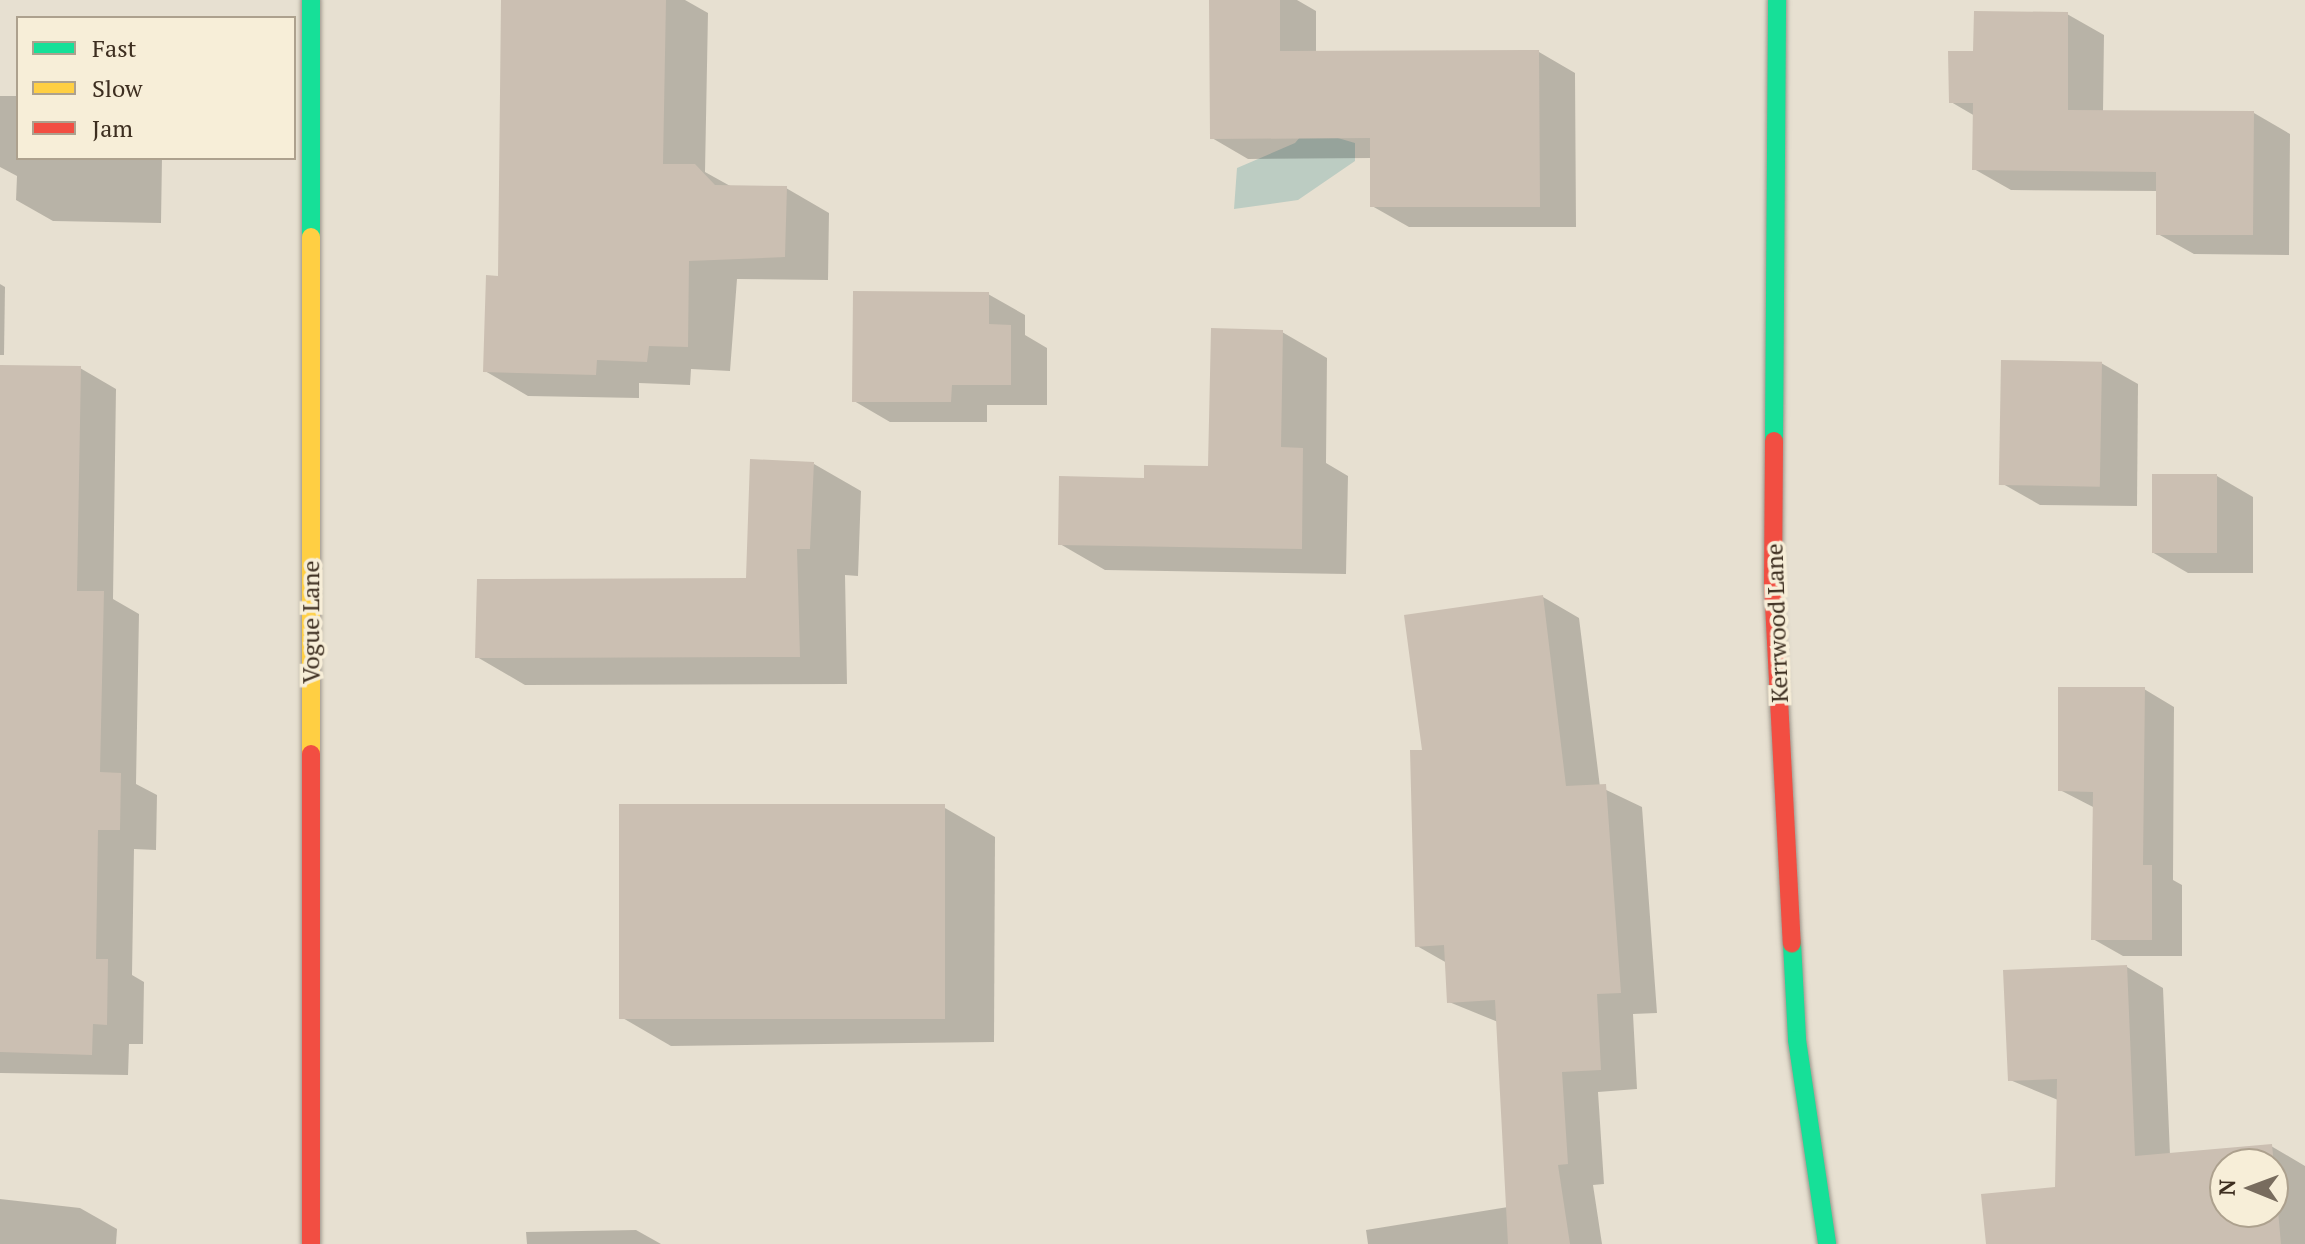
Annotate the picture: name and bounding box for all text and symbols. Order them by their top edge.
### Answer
legend [16,16,296,160]
text: Fast [92,32,136,64]
text: Slow [92,72,143,104]
text: Jam [92,112,133,144]
street label: Kerrwood Lane [1760,543,1794,703]
street label: Vogue Lane [297,560,325,684]
north arrow [2209,1148,2289,1228]
text: N [2212,1179,2241,1196]

